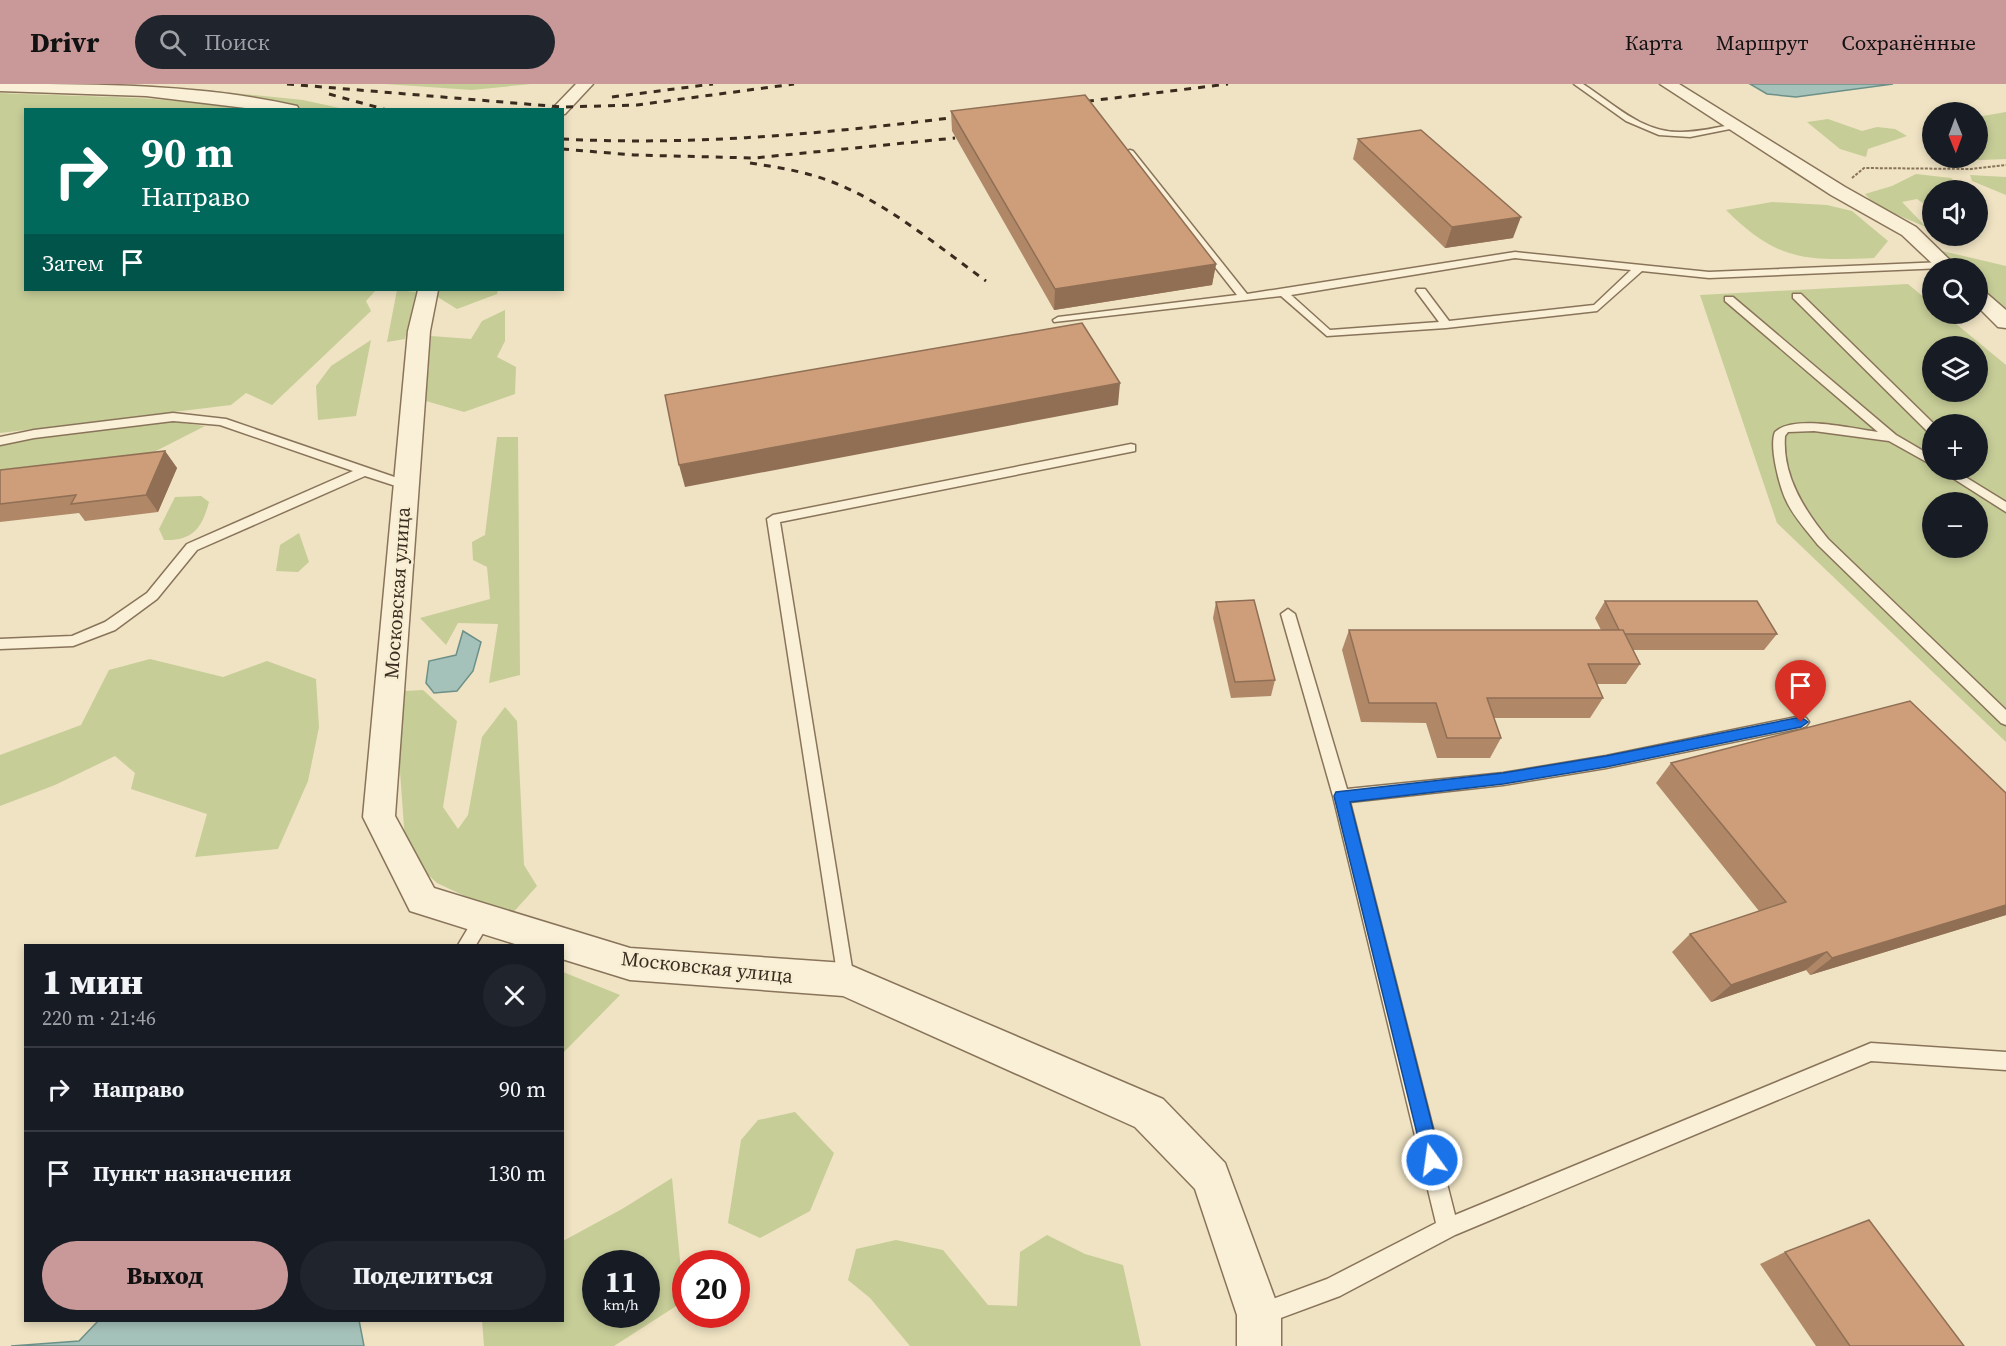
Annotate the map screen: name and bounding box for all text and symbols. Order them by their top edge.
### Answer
search box [135,15,555,69]
text: Drivr [30,23,99,61]
icon: search [156,26,189,59]
text: Поиск [204,27,270,57]
text: Карта [1625,28,1683,57]
text: Маршрут [1716,28,1809,57]
text: Сохранённые [1842,28,1976,57]
north arrow [1922,102,1988,168]
map controls [1922,102,1988,558]
text: 90 m [141,123,234,181]
icon: right [42,132,120,210]
text: Направо [141,178,250,215]
button: sound [1922,180,1988,246]
icon: arrive [116,246,149,279]
text: Затем [42,248,104,278]
button: search [1922,258,1988,324]
button: layers [1922,336,1988,402]
button: + [1922,414,1988,480]
button: − [1922,492,1988,558]
street label: Московская улица [377,505,417,680]
pin [1775,660,1826,722]
icon: arrive [1784,669,1817,702]
street label: Московская улица [620,944,795,990]
text: 1 мин [42,957,143,1006]
button: close [483,964,546,1027]
text: 220 m · 21:46 [42,1004,156,1032]
icon: right [42,1073,75,1106]
text: Направо [93,1074,184,1104]
text: 90 m [499,1074,546,1104]
position arrow [1400,1128,1464,1192]
icon: arrive [42,1157,75,1190]
text: Пункт назначения [93,1158,291,1188]
text: 130 m [488,1158,546,1188]
button: Выход [42,1241,288,1310]
button: Поделиться [300,1241,546,1310]
speed limit sign: 20 [672,1250,750,1328]
text: 11 [605,1261,637,1302]
text: km/h [603,1294,639,1315]

